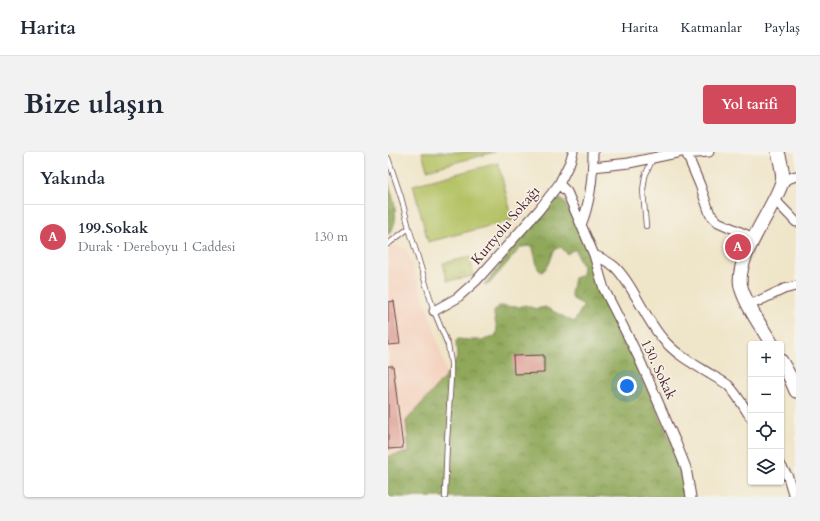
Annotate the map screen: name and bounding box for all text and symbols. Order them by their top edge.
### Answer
text: Harita [20,15,76,41]
text: Harita [621,18,659,37]
text: Katmanlar [681,18,742,37]
text: Paylaş [764,18,800,37]
text: Bize ulaşın [24,85,164,123]
button: Yol tarifi [703,85,796,124]
text: Yakında [40,167,105,190]
street label: Kurtyolu Sokağı [467,182,544,269]
text: 199.Sokak [78,218,148,238]
text: A [48,228,58,246]
text: 130 m [314,228,348,246]
pin: A [725,232,751,262]
text: Durak · Dereboyu 1 Caddesi [78,238,235,256]
street label: 130. Sokak [636,336,681,403]
map controls [748,341,784,485]
button: + [748,341,784,377]
your location [617,376,637,396]
button: − [748,377,784,413]
button: locate [748,413,784,449]
button: layers [748,449,784,485]

